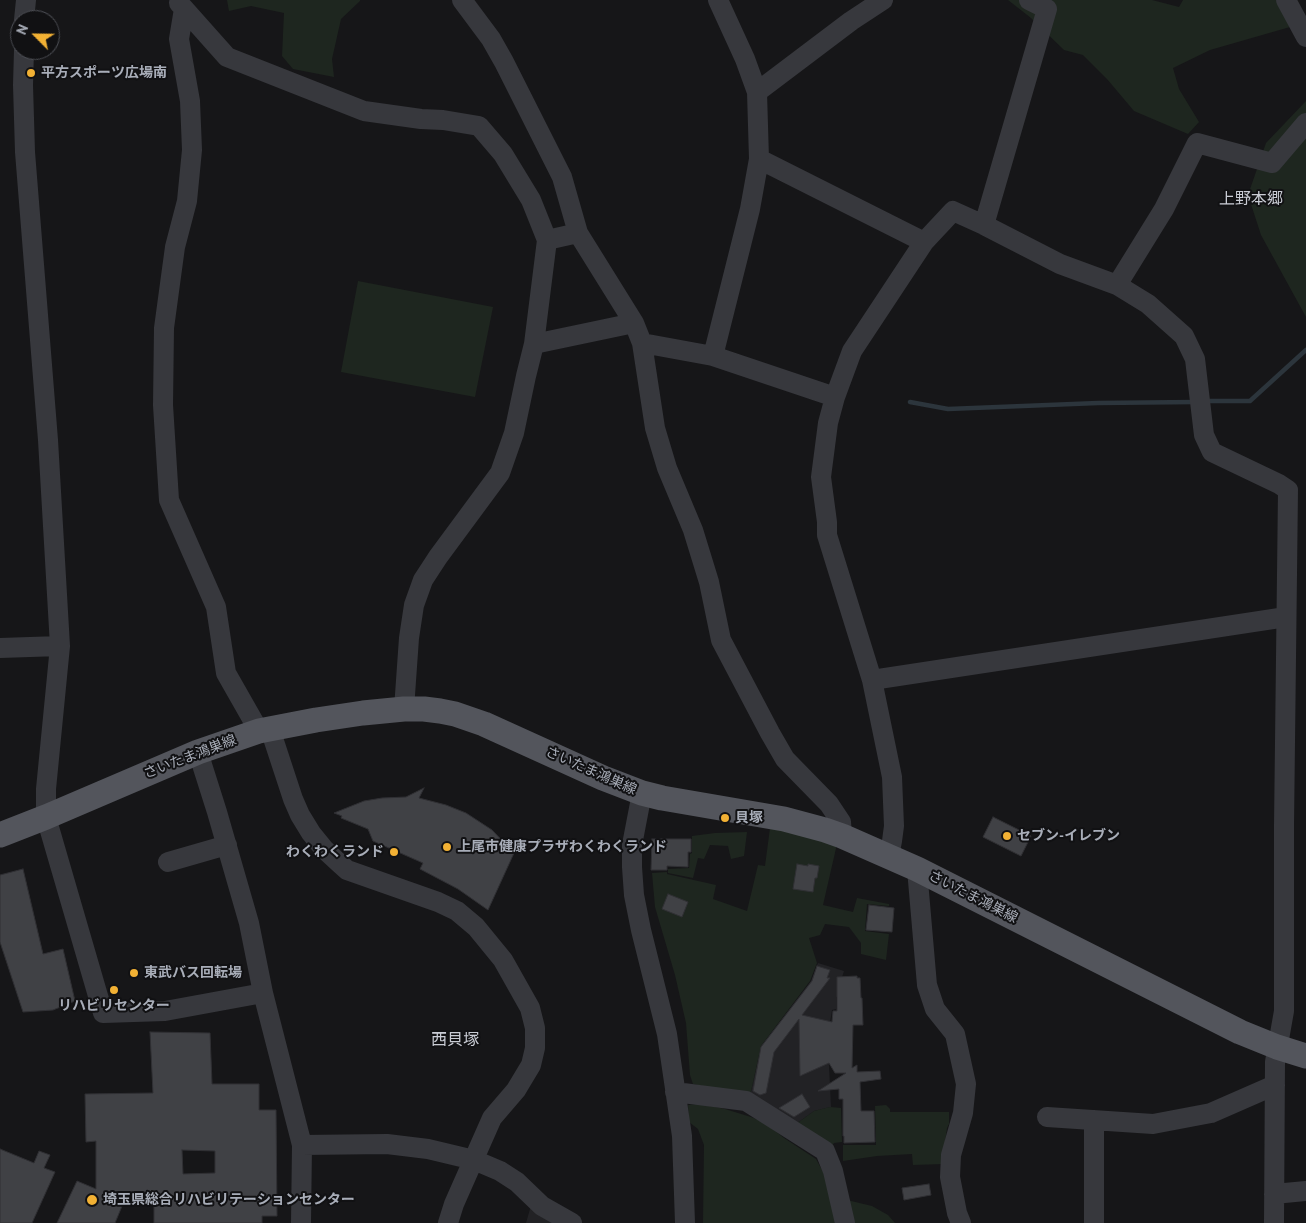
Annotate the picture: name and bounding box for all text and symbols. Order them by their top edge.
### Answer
north arrow [10,10,60,60]
text: N [12,22,32,37]
place label: 平方スポーツ広場南 [41,65,167,81]
marker: 平方スポーツ広場南 [25,67,37,79]
district label: 上野本郷 [1219,189,1283,209]
street label: さいたま鴻巣線 [141,732,239,782]
street label: さいたま鴻巣線 [543,743,639,799]
place label: 貝塚 [735,810,763,826]
marker: 貝塚 [719,812,731,824]
place label: セブン-イレブン [1017,828,1120,844]
marker: セブン-イレブン [1001,830,1013,842]
place label: 上尾市健康プラザわくわくランド [457,839,667,855]
marker: 上尾市健康プラザわくわくランド [441,841,453,853]
place label: わくわくランド [286,844,384,860]
marker: わくわくランド [388,846,400,858]
street label: さいたま鴻巣線 [926,867,1020,927]
place label: 東武バス回転場 [144,965,242,981]
marker: 東武バス回転場 [128,967,140,979]
marker: リハビリセンター [108,984,120,996]
place label: リハビリセンター [58,998,170,1014]
district label: 西貝塚 [431,1030,479,1050]
place label: 埼玉県総合リハビリテーションセンター [103,1192,355,1208]
marker: 埼玉県総合リハビリテーションセンター [85,1193,99,1207]

